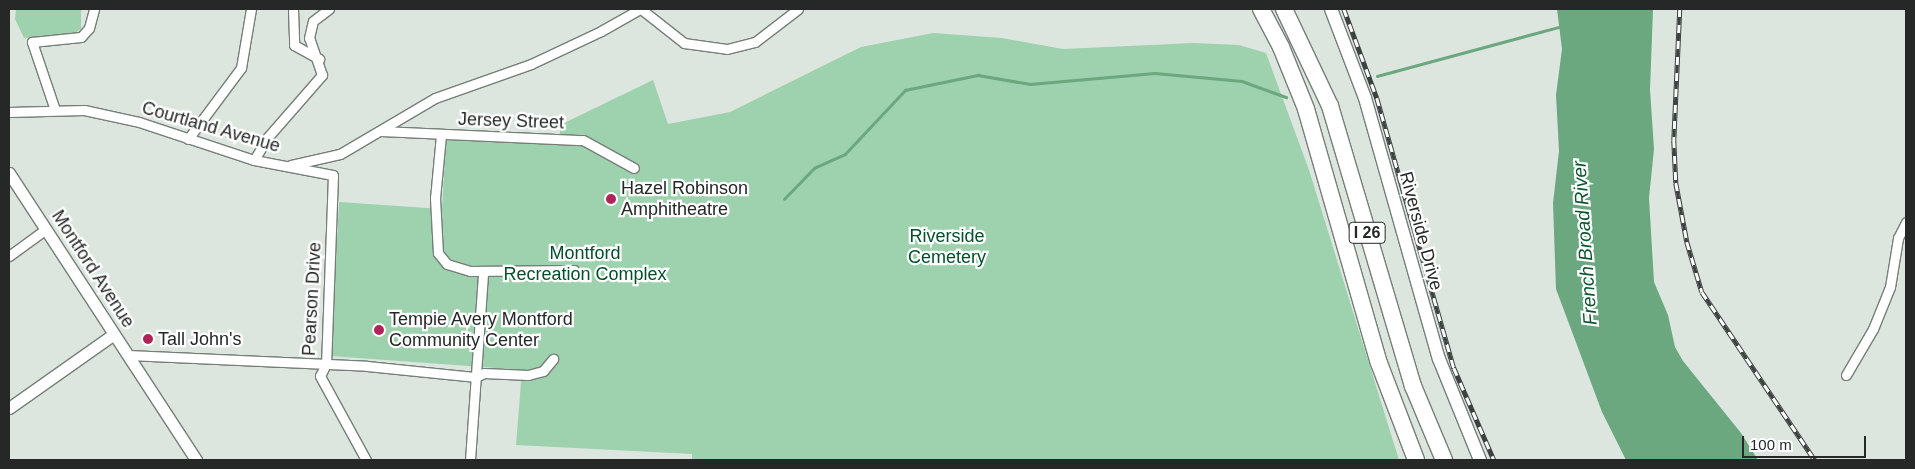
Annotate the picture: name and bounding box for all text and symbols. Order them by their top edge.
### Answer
street label: Courtland Avenue [139,97,283,157]
street label: Jersey Street [458,108,564,134]
water label: French Broad River [1568,160,1602,326]
street label: Riverside Drive [1395,169,1447,293]
place label: Hazel Robinson Amphitheatre [621,178,748,220]
marker: Hazel Robinson Amphitheatre [605,193,617,205]
street label: Montford Avenue [47,206,139,332]
road number: I 26 [1348,220,1386,247]
park label: Riverside Cemetery [908,226,986,268]
street label: Pearson Drive [298,241,326,357]
park label: Montford Recreation Complex [503,243,667,286]
place label: Tempie Avery Montford Community Center [389,309,574,352]
marker: Tempie Avery Montford Community Center [373,324,385,336]
place label: Tall John's [158,328,241,350]
marker: Tall John's [142,333,154,345]
scale bar [1745,426,1869,458]
text: 100 m [1750,436,1792,453]

